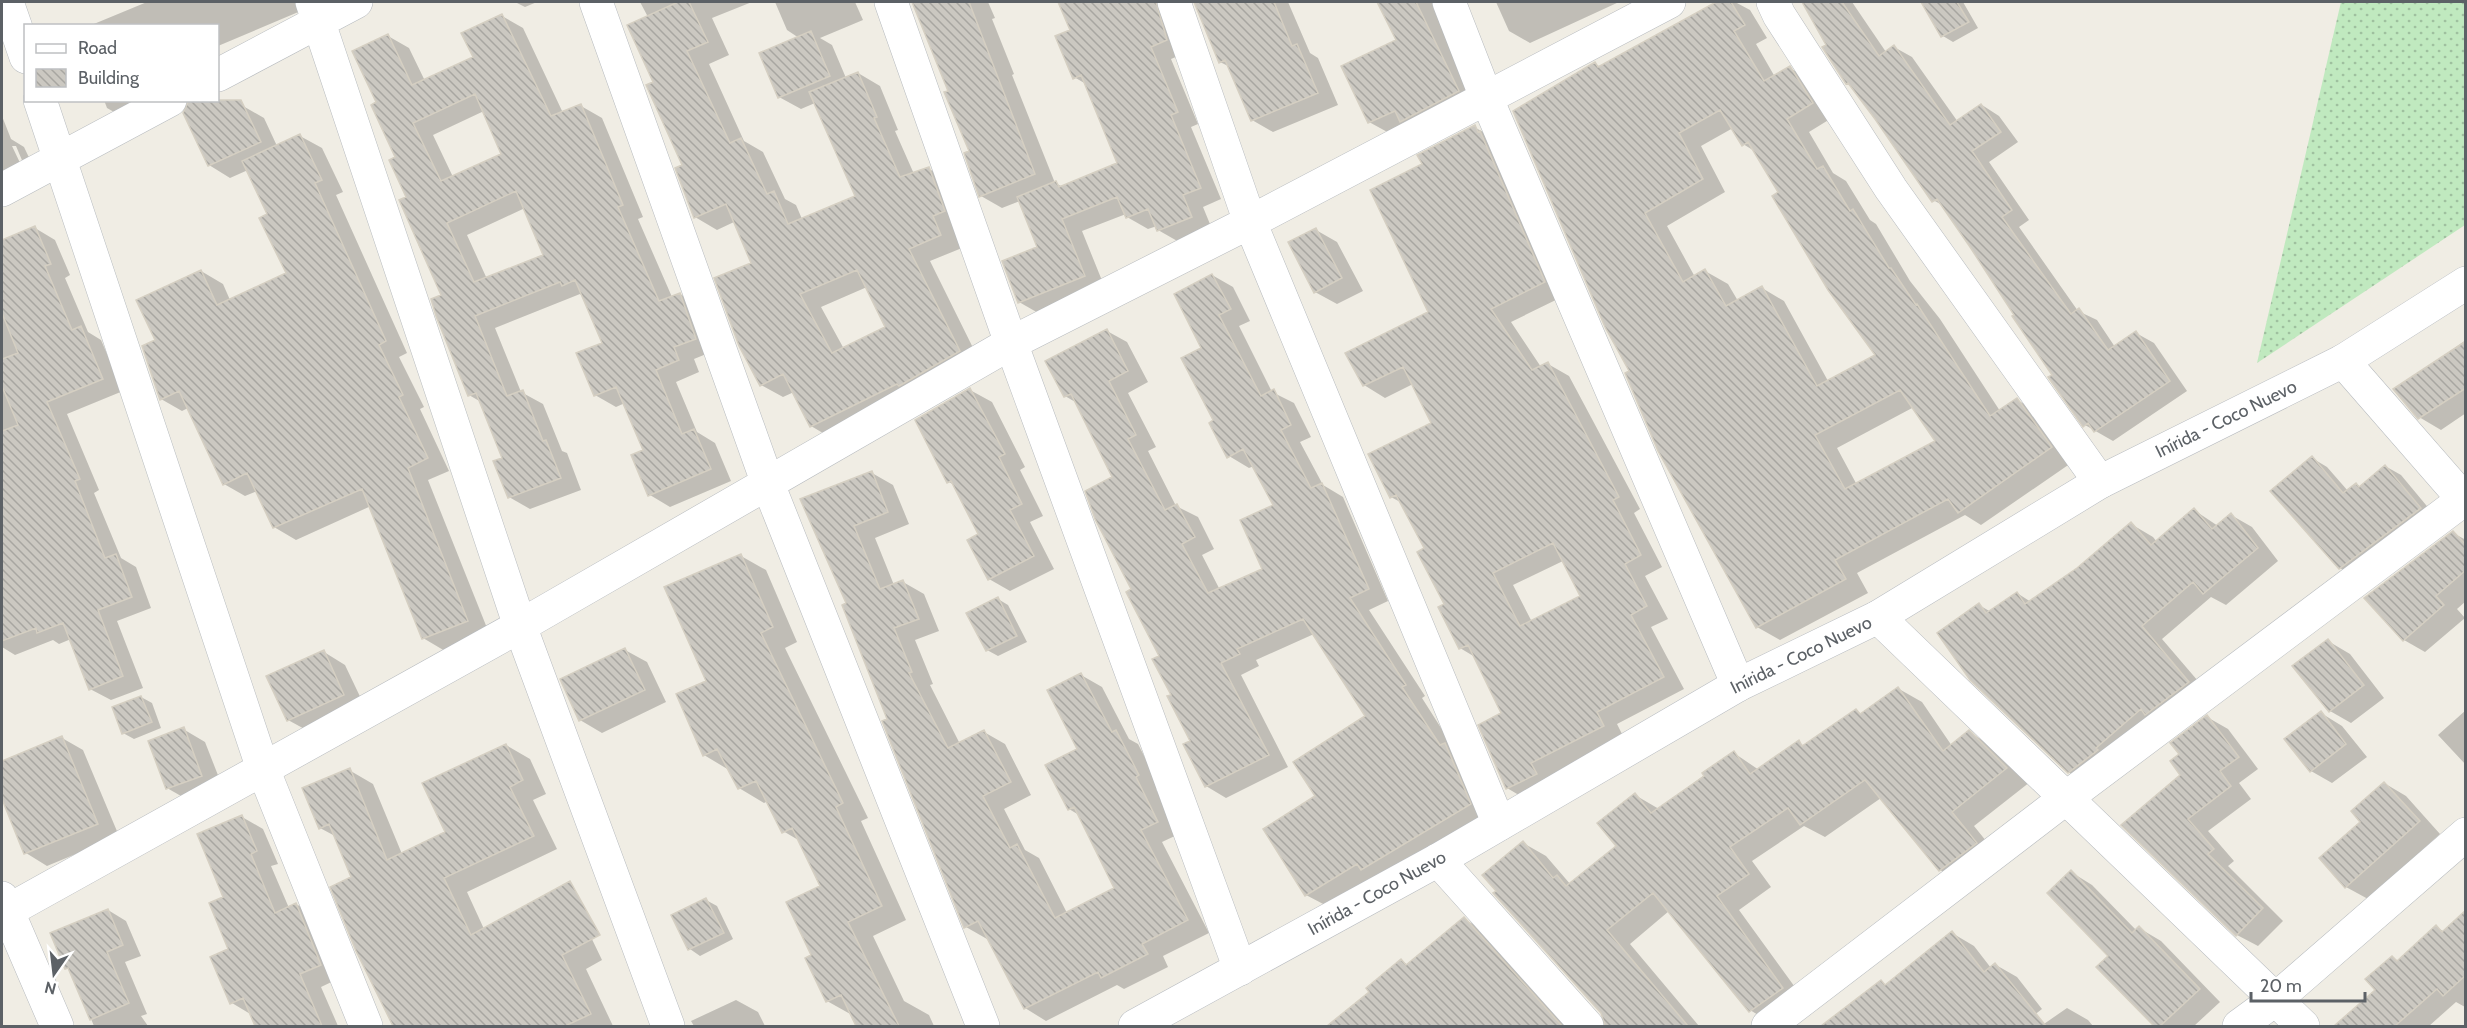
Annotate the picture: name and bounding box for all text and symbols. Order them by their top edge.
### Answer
legend [24,24,219,102]
text: Road [78,37,117,59]
text: Building [78,67,140,89]
street label: Inírida - Coco Nuevo [2152,375,2300,463]
street label: Inírida - Coco Nuevo [1727,611,1875,699]
street label: Inírida - Coco Nuevo [1304,846,1450,940]
north arrow [24,944,84,1004]
scale bar [2251,965,2365,1003]
text: 20 m [2260,975,2302,997]
text: N [43,977,58,999]

